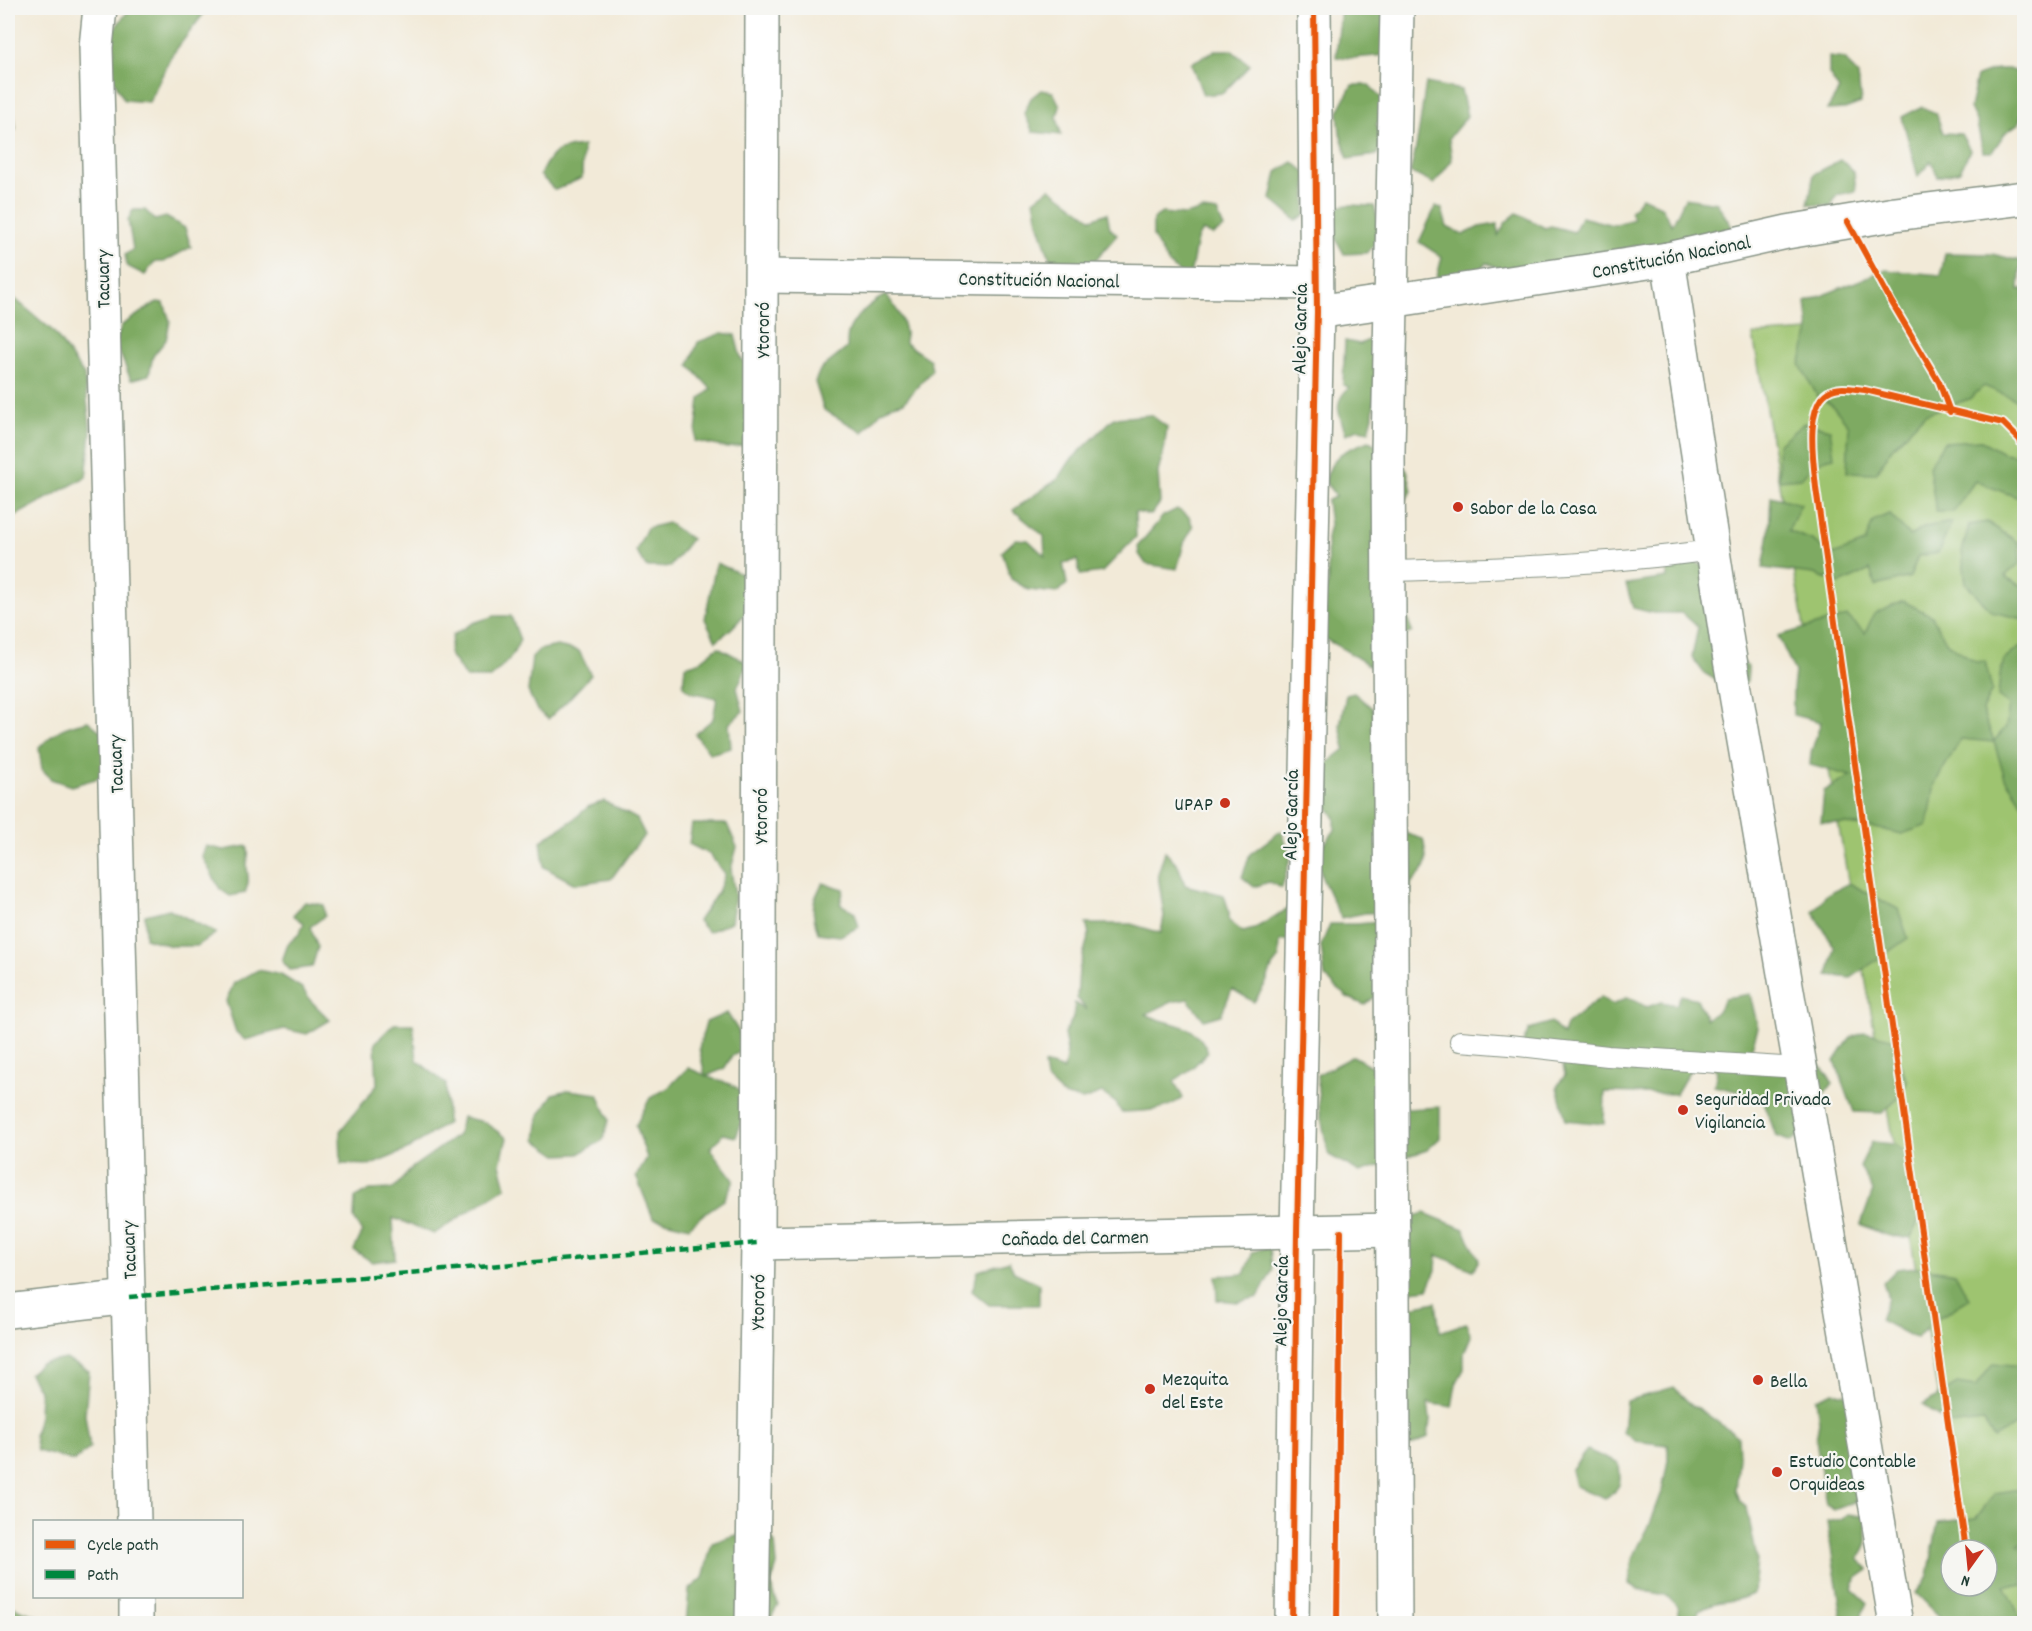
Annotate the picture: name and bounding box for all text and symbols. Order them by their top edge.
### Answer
street label: Constitución Nacional [1590,230,1754,288]
street label: Tacuary [90,248,120,309]
street label: Constitución Nacional [958,267,1120,297]
street label: Alejo García [1287,283,1317,375]
street label: Ytororó [751,302,779,358]
place label: Sabor de la Casa [1470,496,1597,524]
marker: Sabor de la Casa [1451,500,1465,514]
street label: Tacuary [103,733,133,794]
street label: Alejo García [1278,769,1308,861]
street label: Ytororó [749,788,777,844]
place label: UPAP [1174,792,1213,820]
marker: UPAP [1218,796,1232,810]
place label: Seguridad Privada Vigilancia [1695,1087,1831,1138]
marker: Seguridad Privada Vigilancia [1676,1103,1690,1117]
street label: Tacuary [116,1219,146,1280]
street label: Cañada del Carmen [1001,1225,1149,1255]
street label: Alejo García [1268,1255,1298,1347]
street label: Ytororó [746,1274,774,1330]
place label: Mezquita del Este [1162,1367,1229,1418]
place label: Bella [1770,1369,1808,1397]
marker: Bella [1751,1373,1765,1387]
marker: Mezquita del Este [1143,1382,1157,1396]
place label: Estudio Contable Orquideas [1789,1449,1916,1500]
marker: Estudio Contable Orquideas [1770,1465,1784,1479]
legend [33,1520,243,1598]
text: Cycle path [87,1534,158,1559]
north arrow [1939,1538,1999,1598]
text: Path [87,1564,119,1589]
text: N [1959,1568,1973,1592]

